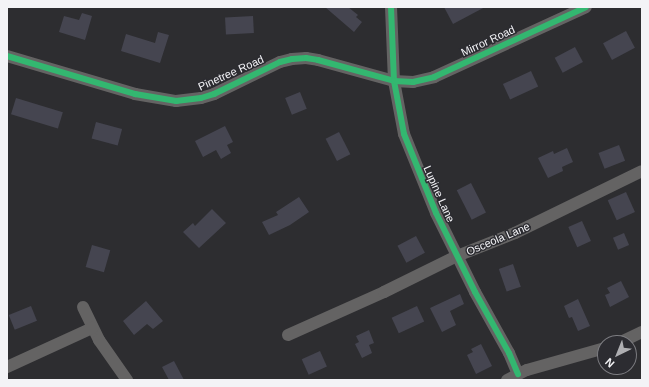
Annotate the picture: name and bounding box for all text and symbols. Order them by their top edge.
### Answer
street label: Mirror Road [459,23,517,59]
street label: Pinetree Road [196,53,266,93]
street label: Lupine Lane [421,164,457,224]
street label: Osceola Lane [464,220,532,258]
north arrow [597,335,637,375]
text: N [603,356,617,370]

